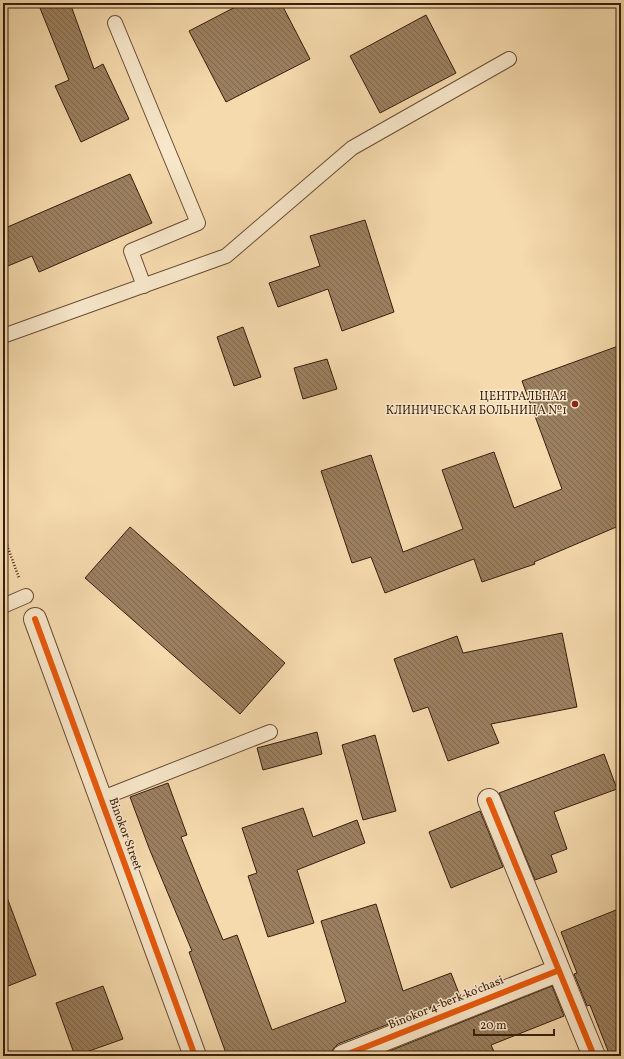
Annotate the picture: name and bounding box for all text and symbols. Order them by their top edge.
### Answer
place label: ЦЕНТРАЛЬНАЯ КЛИНИЧЕСКАЯ БОЛЬНИЦА №1 [386,389,567,419]
marker: ЦЕНТРАЛЬНАЯ КЛИНИЧЕСКАЯ БОЛЬНИЦА №1 [570,399,580,409]
street label: Binokor Street [104,795,146,873]
street label: Binokor 4-berk ko'chasi [386,972,506,1034]
scale bar [474,1011,554,1037]
text: 20 m [480,1018,507,1034]

